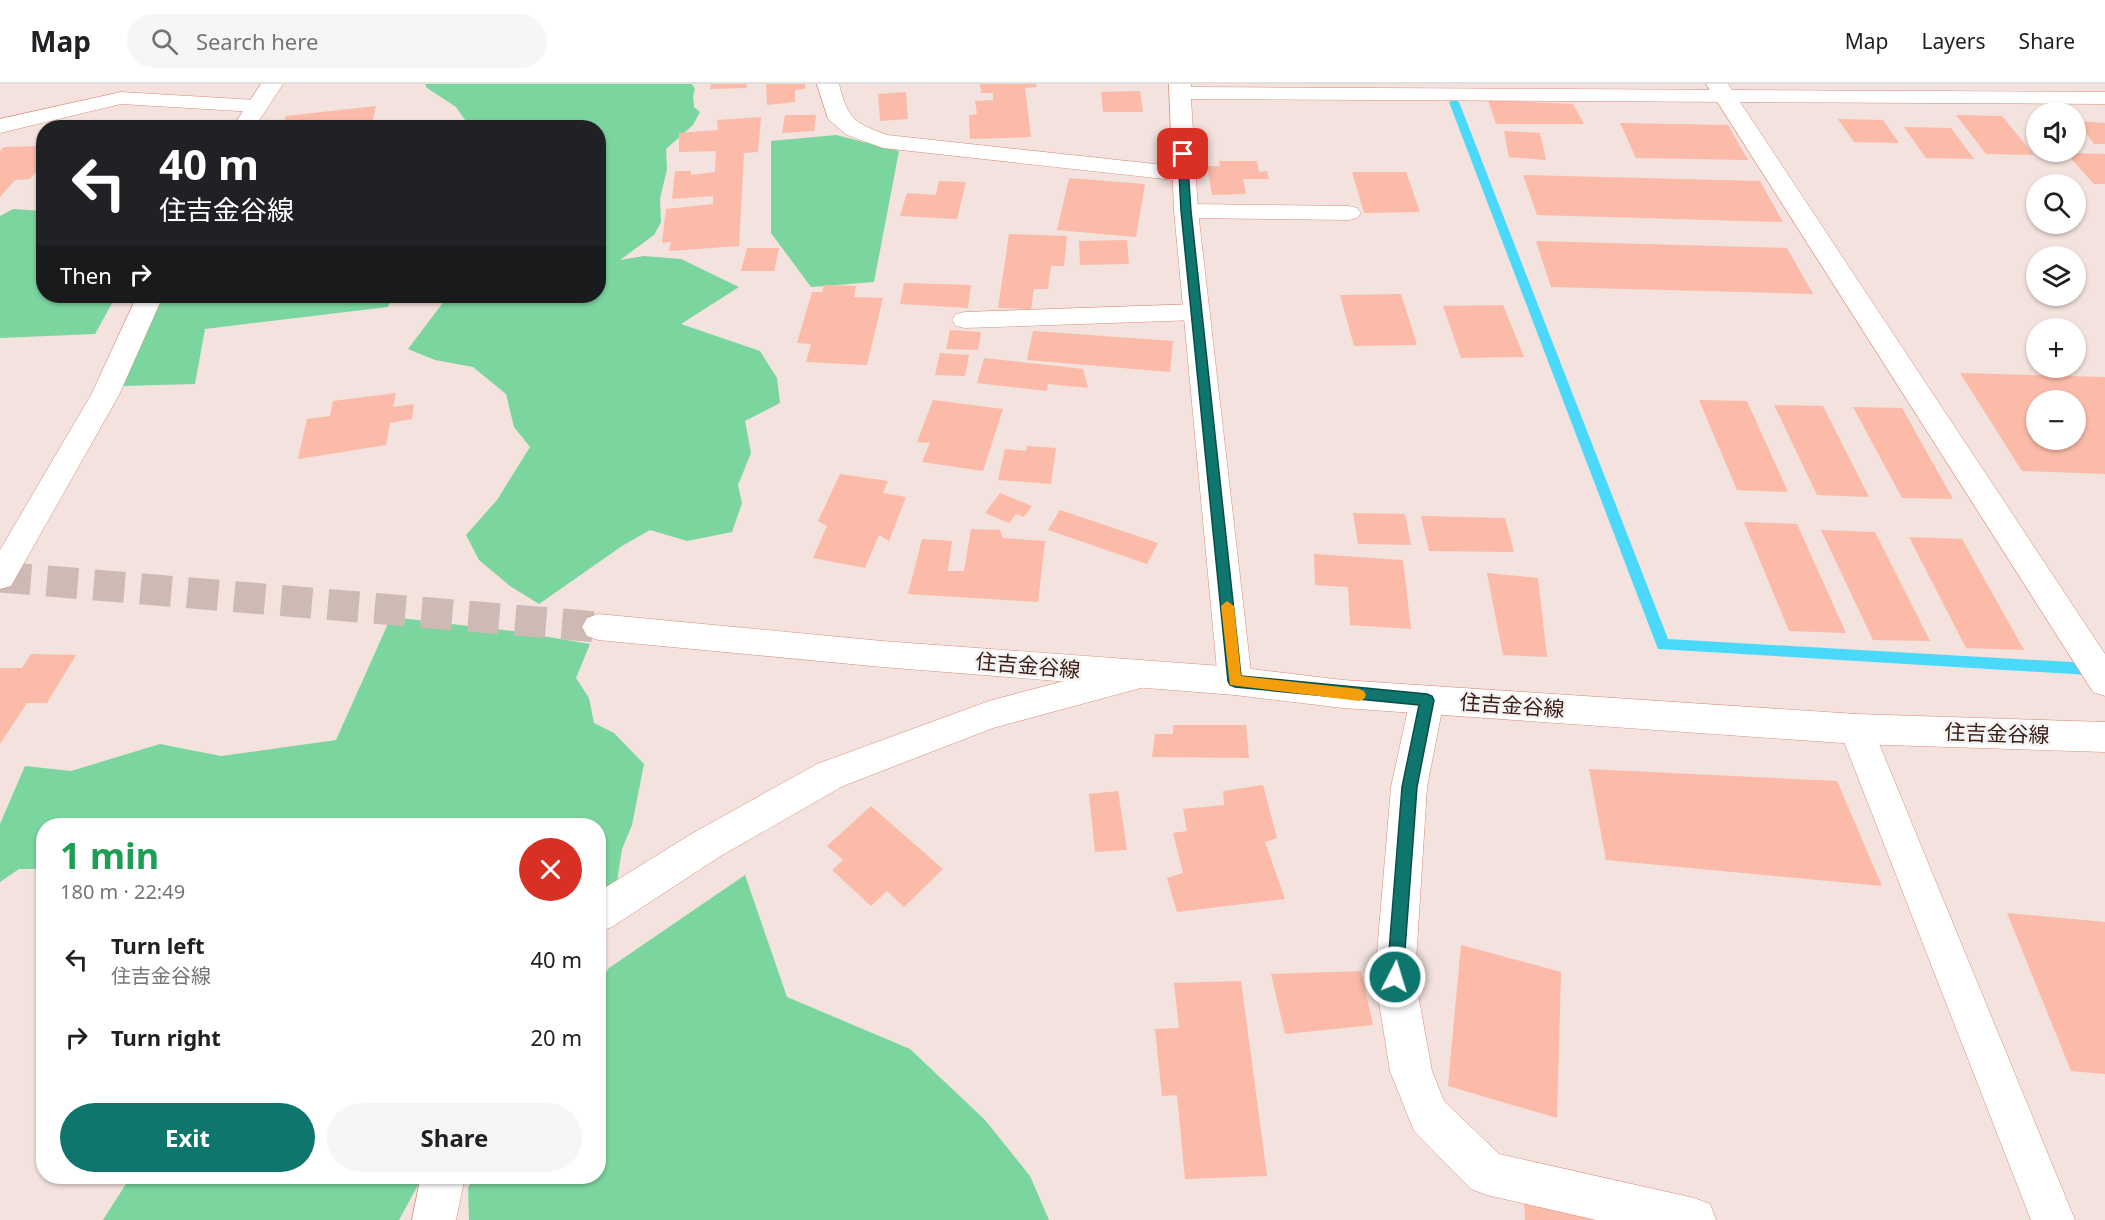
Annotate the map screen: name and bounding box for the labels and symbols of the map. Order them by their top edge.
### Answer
pin [1157,128,1208,179]
street label: 住吉金谷線 [975,646,1082,684]
street label: 住吉金谷線 [1459,687,1565,723]
street label: 住吉金谷線 [1944,717,2050,749]
position arrow [1363,945,1427,1009]

